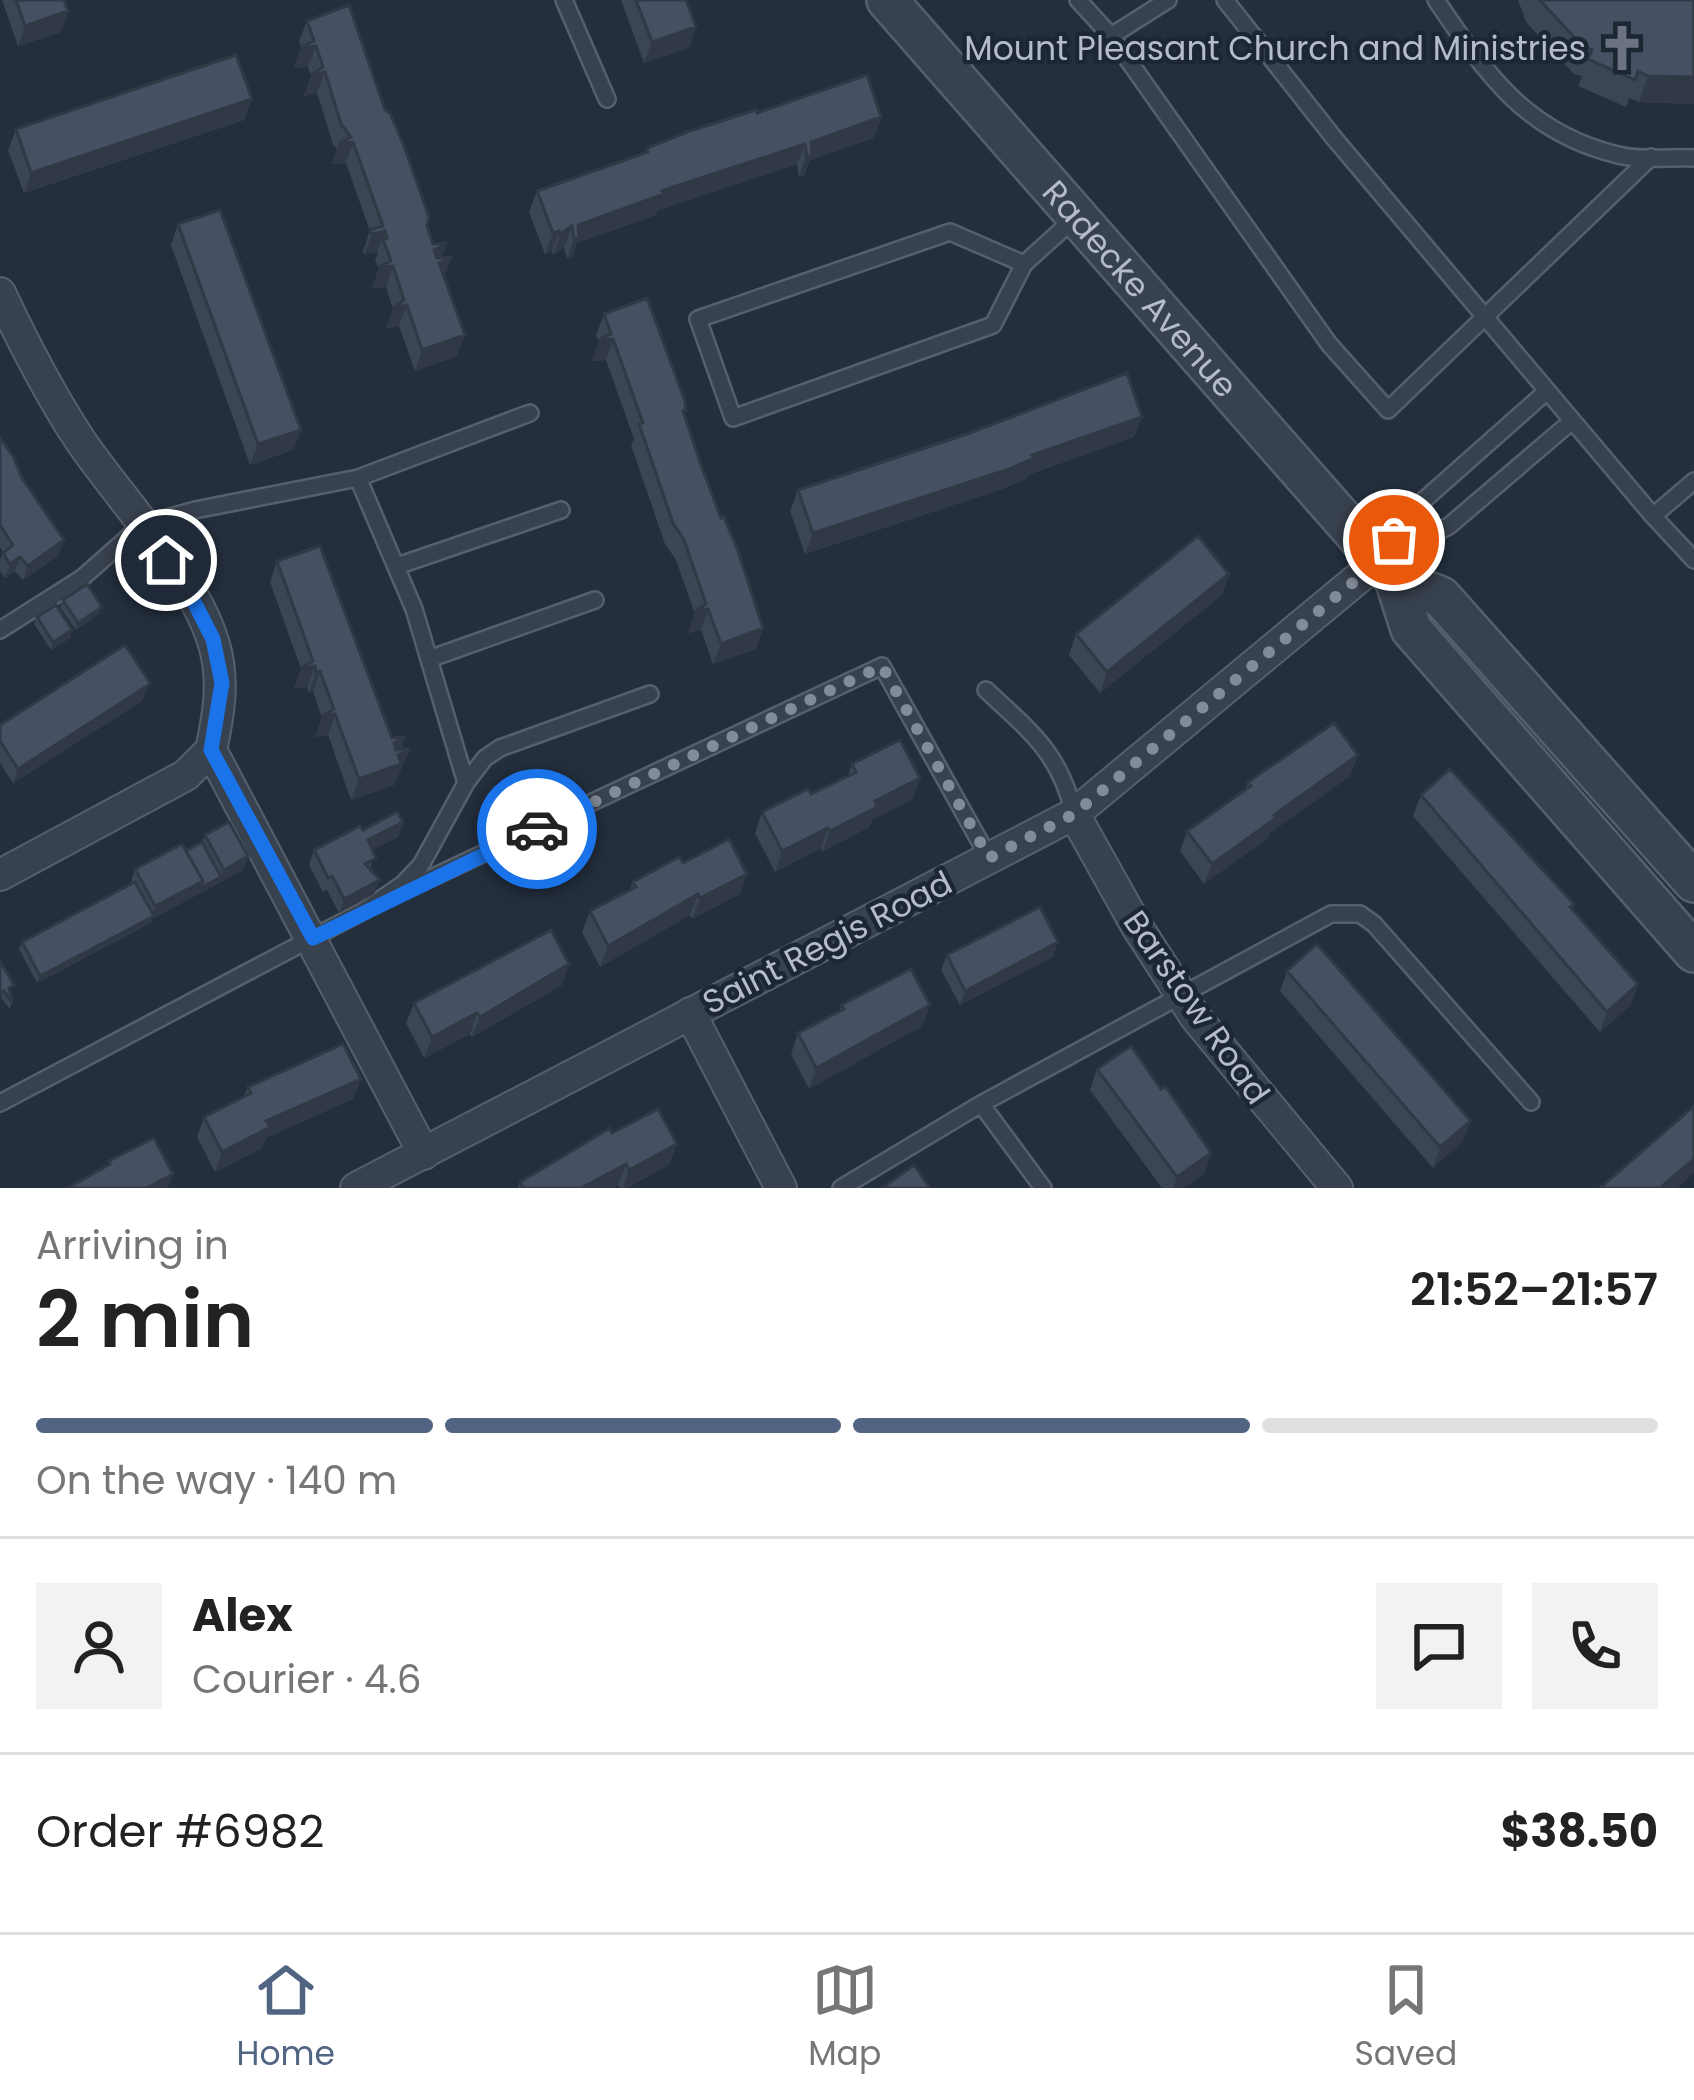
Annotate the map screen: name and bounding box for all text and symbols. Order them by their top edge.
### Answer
church icon: Mount Pleasant Church and Ministries [1597,23,1647,73]
place label: Mount Pleasant Church and Ministries [964,25,1586,72]
street label: Radecke Avenue [1031,170,1248,408]
pin [1343,489,1445,591]
icon: bag [1361,507,1427,573]
pin [115,509,217,611]
icon: home [133,527,199,593]
courier [477,769,597,889]
icon: car [504,796,570,862]
street label: Saint Regis Road [694,859,960,1026]
street label: Barstow Road [1112,901,1281,1114]
text: Arriving in [36,1218,229,1273]
text: 21:52–21:57 [1410,1258,1658,1321]
text: 2 min [36,1265,254,1374]
text: On the way · 140 m [36,1453,397,1508]
button: person [36,1583,162,1709]
button: chat [1376,1583,1502,1709]
button: phone [1532,1583,1658,1709]
text: Alex [192,1584,293,1647]
text: Courier · 4.6 [192,1652,421,1707]
text: Order #6982 [36,1800,324,1863]
text: $38.50 [1501,1800,1658,1863]
tab: Home [237,1957,335,2079]
tab: Map [808,1957,881,2079]
tab: Saved [1354,1957,1457,2079]

